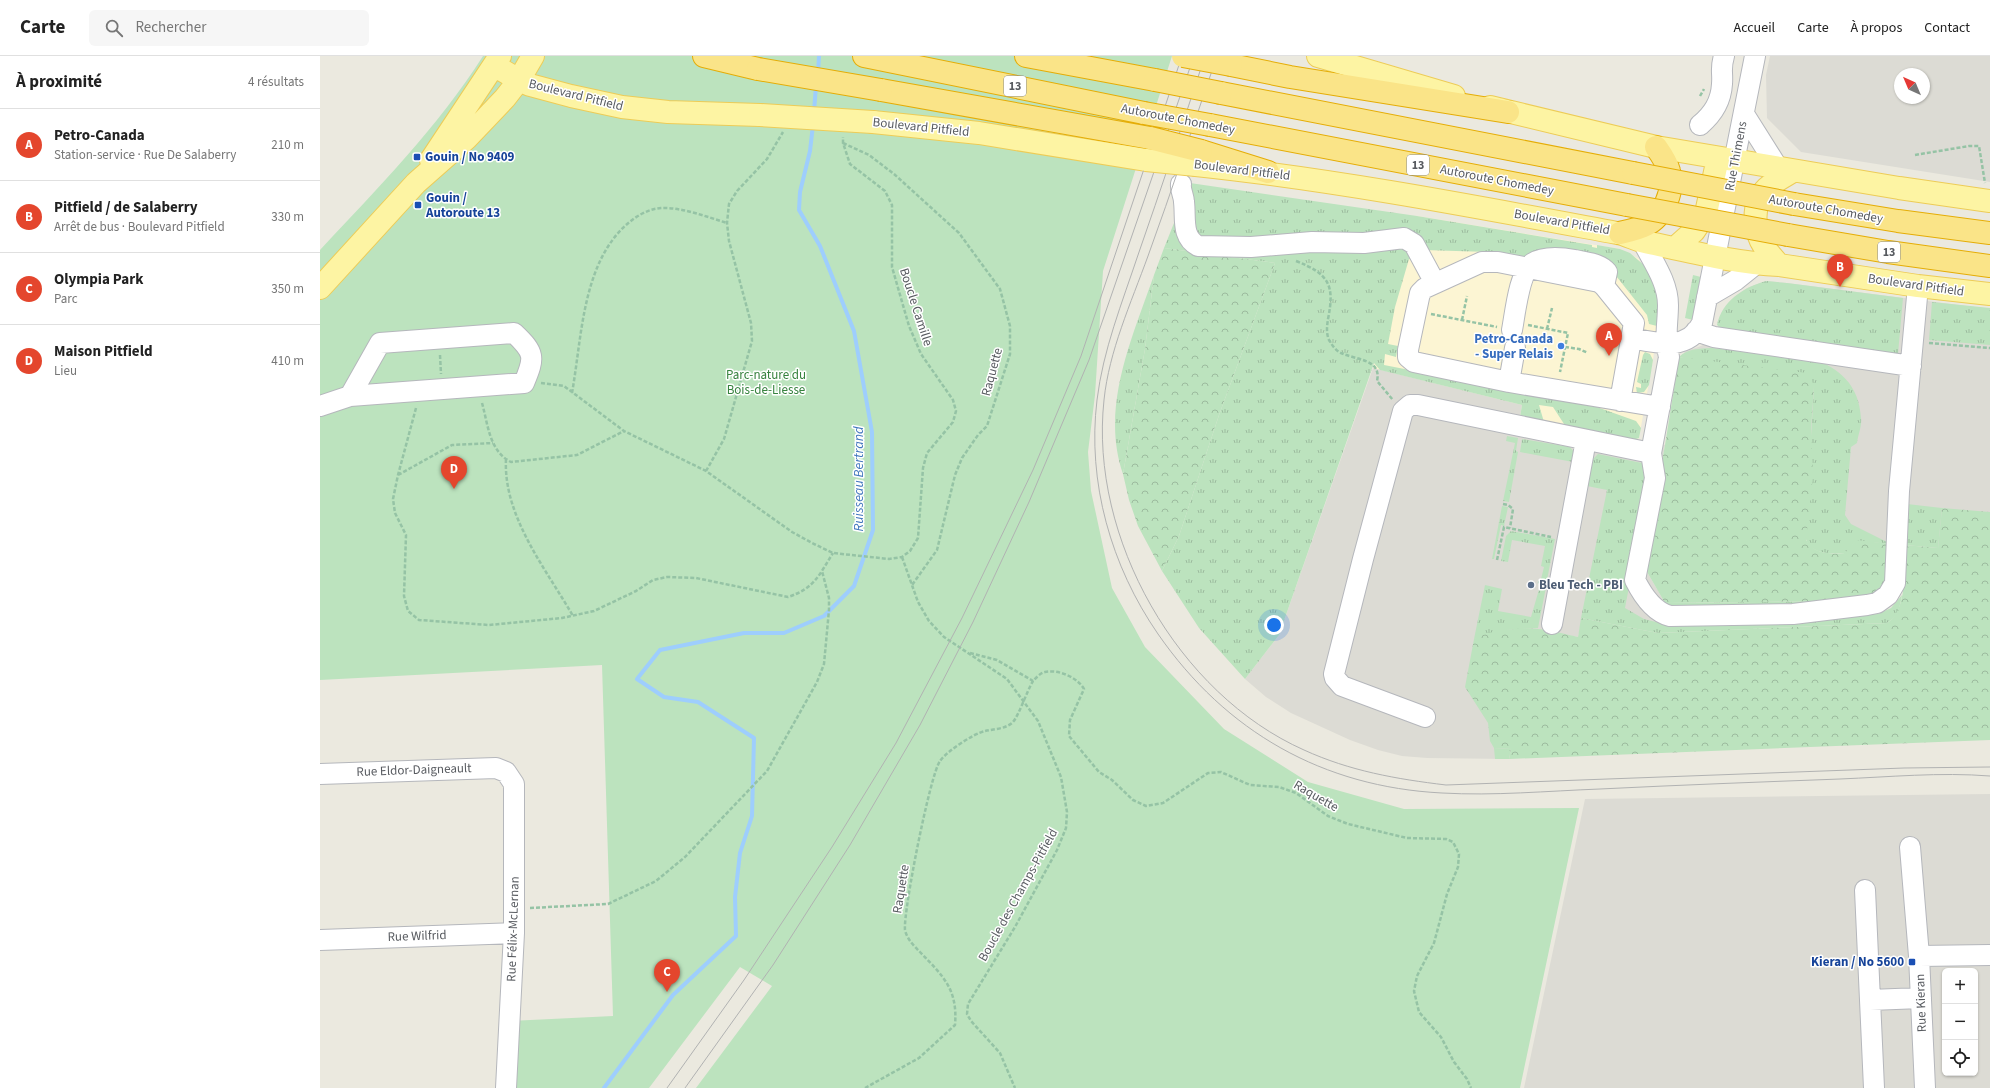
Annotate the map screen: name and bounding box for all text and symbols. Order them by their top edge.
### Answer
search box [89,10,369,46]
text: Carte [20,14,65,41]
icon: search [103,17,125,39]
text: Rechercher [135,17,206,38]
text: Accueil [1734,18,1775,38]
text: Carte [1797,18,1829,38]
text: À propos [1851,18,1902,38]
text: Contact [1924,18,1970,38]
north arrow [1894,68,1930,104]
text: À proximité [16,70,102,94]
text: 4 résultats [248,73,304,91]
street label: Boulevard Pitfield [527,75,625,115]
road number: 13 [1004,76,1026,96]
street label: Autoroute Chomedey [1120,99,1236,139]
street label: Boulevard Pitfield [872,113,970,141]
street label: Rue Thimens [1720,119,1752,192]
text: Petro-Canada [54,125,145,146]
text: A [25,136,33,154]
text: 210 m [271,136,304,154]
text: Station-service · Rue De Salaberry [54,146,236,164]
place label: Gouin / No 9409 [425,148,515,166]
marker: Gouin / No 9409 [412,152,422,162]
street label: Boulevard Pitfield [1193,155,1291,185]
road number: 13 [1407,155,1429,175]
street label: Autoroute Chomedey [1439,160,1555,200]
place label: Gouin / Autoroute 13 [425,189,500,222]
street label: Autoroute Chomedey [1767,190,1885,228]
text: Pitfield / de Salaberry [54,197,198,218]
marker: Gouin / Autoroute 13 [413,200,423,210]
street label: Boulevard Pitfield [1513,205,1611,239]
text: B [25,208,33,226]
text: 330 m [271,208,304,226]
text: Arrêt de bus · Boulevard Pitfield [54,218,225,236]
road number: 13 [1878,242,1900,262]
pin: B [1827,254,1853,287]
street label: Boucle Camille [895,266,937,348]
text: Olympia Park [54,269,143,290]
street label: Boulevard Pitfield [1867,269,1965,301]
text: C [25,280,33,298]
text: 350 m [271,280,304,298]
text: Parc [54,290,78,308]
pin: A [1596,323,1622,356]
place label: Petro-Canada - Super Relais [1474,330,1553,363]
text: Maison Pitfield [54,341,153,362]
marker: Petro-Canada - Super Relais [1556,341,1566,351]
street label: Raquette [977,346,1007,398]
text: D [25,352,33,370]
text: 410 m [271,352,304,370]
text: Lieu [54,362,77,380]
park label: Parc-nature du Bois-de-Liesse [726,366,806,399]
water label: Ruisseau Bertrand [849,426,869,532]
pin: D [441,456,467,489]
place label: Bleu Tech - PBI [1539,576,1623,594]
marker: Bleu Tech - PBI [1526,580,1536,590]
your location [1264,615,1284,635]
street label: Rue Eldor-Daigneault [356,759,472,781]
street label: Raquette [1290,776,1342,816]
street label: Boucle des Champs-Pitfield [974,825,1062,965]
street label: Raquette [888,863,914,915]
street label: Rue Félix-McLernan [502,876,524,982]
street label: Rue Wilfrid [387,926,447,946]
place label: Kieran / No 5600 [1811,953,1904,971]
marker: Kieran / No 5600 [1907,957,1917,967]
pin: C [654,959,680,992]
map controls [1942,968,1978,1076]
button: + [1942,968,1978,1004]
street label: Rue Kieran [1911,973,1931,1033]
button: − [1942,1004,1978,1040]
button: locate [1942,1040,1978,1076]

